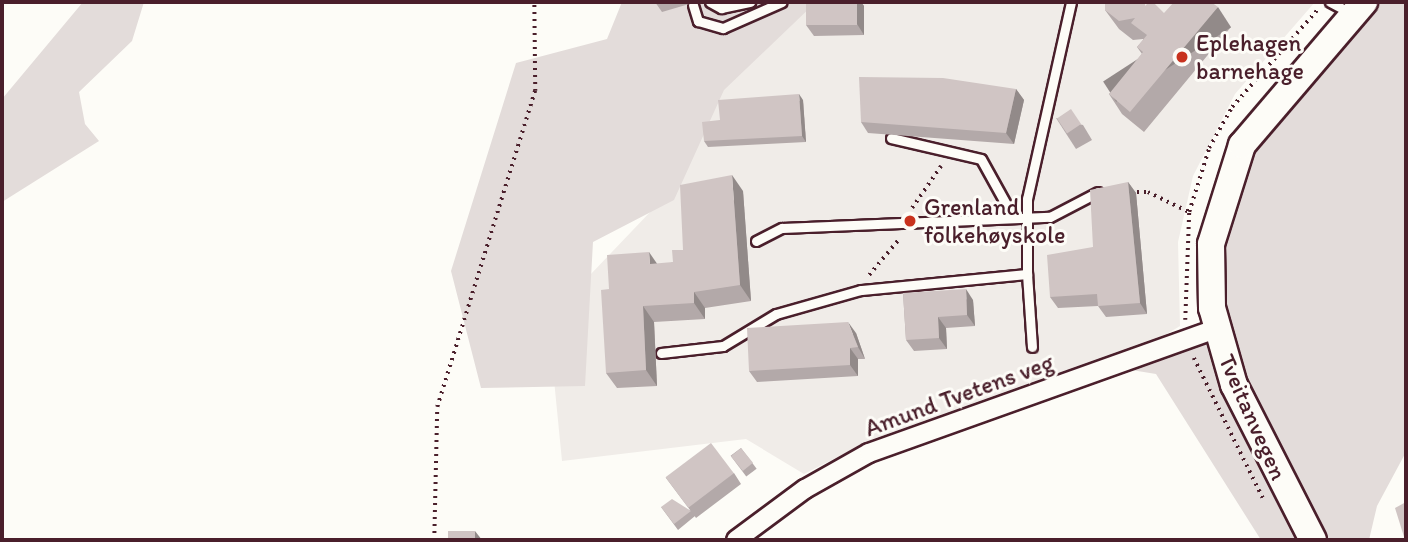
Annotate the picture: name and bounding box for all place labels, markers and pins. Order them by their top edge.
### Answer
place label: Eplehagen barnehage [1196,29,1304,85]
marker: Eplehagen barnehage [1174,49,1190,65]
place label: Grenland folkehøyskole [924,193,1066,249]
marker: Grenland folkehøyskole [902,213,918,229]

